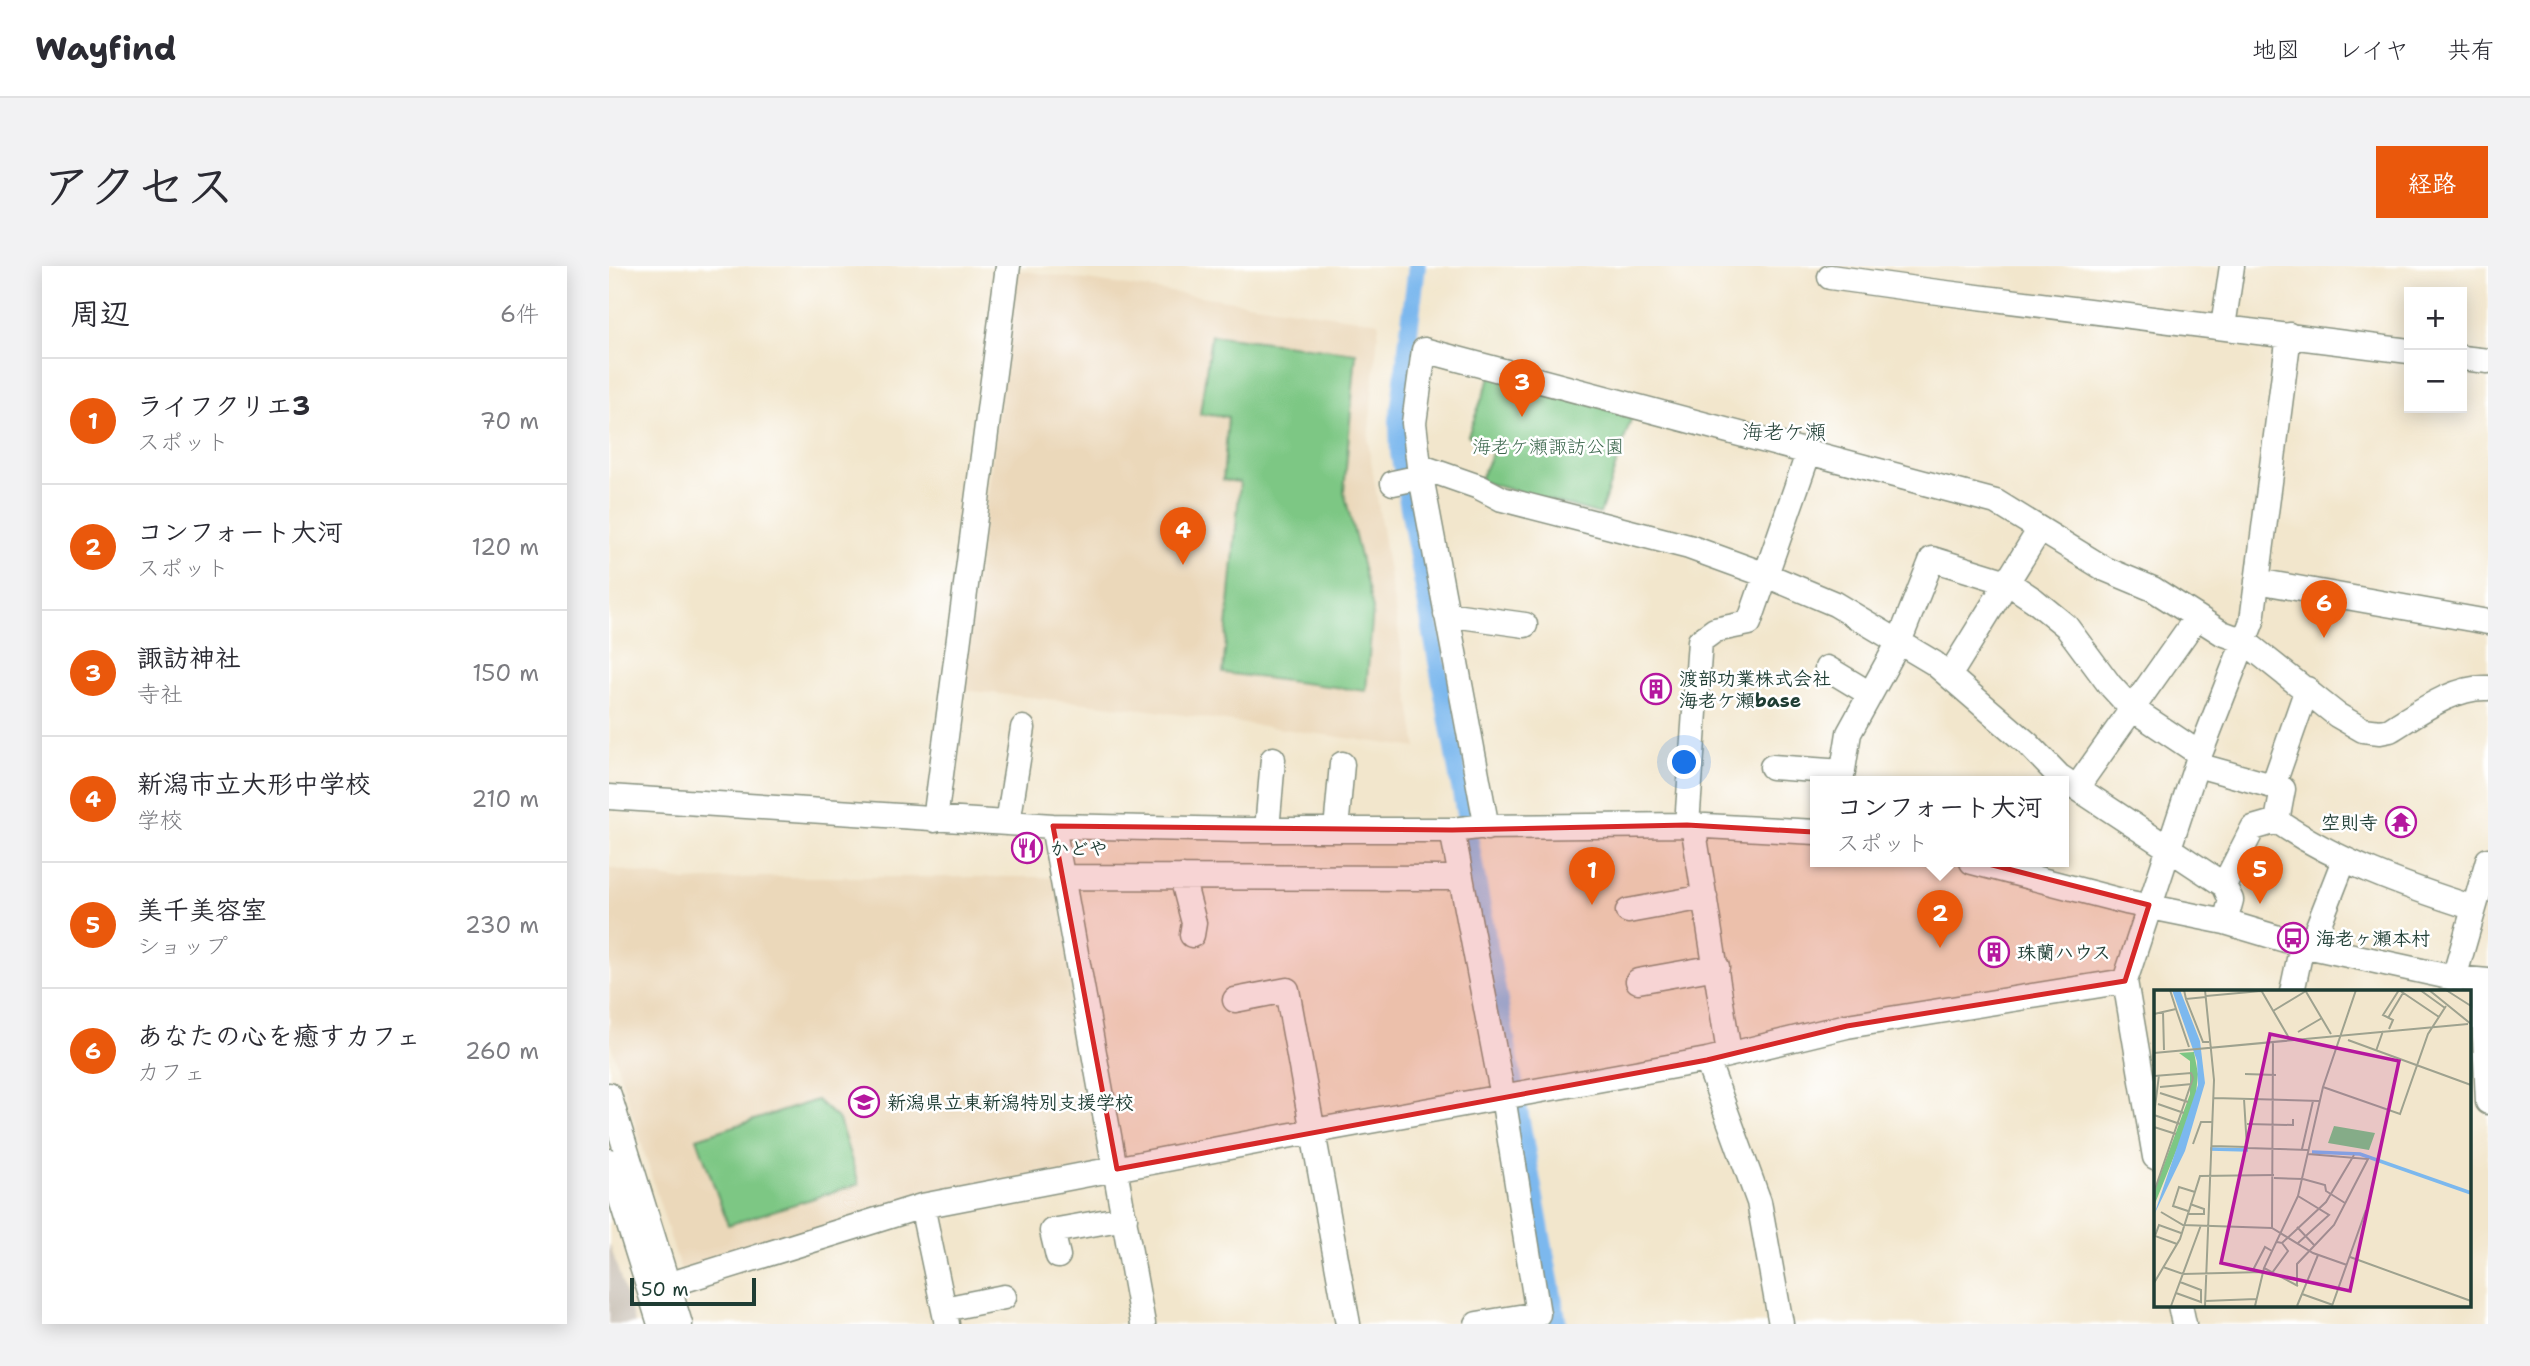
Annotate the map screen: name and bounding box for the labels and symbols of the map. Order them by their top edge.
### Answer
pin: 3 [1499,359,1545,417]
district label: 海老ケ瀬 [1742,418,1826,446]
park label: 海老ケ瀬諏訪公園 [1472,434,1624,459]
pin: 4 [1160,507,1206,565]
pin: 6 [2301,580,2347,638]
place label: 渡部功業株式会社 海老ケ瀬base [1679,666,1831,713]
building icon: 渡部功業株式会社 海老ケ瀬base [1639,672,1673,706]
your location [1667,745,1701,779]
temple icon: 空則寺 [2384,805,2418,839]
place label: 空則寺 [2321,810,2378,835]
restaurant icon: かどや [1010,831,1044,865]
place label: かどや [1050,836,1108,861]
pin: 5 [2237,846,2283,904]
pin: 1 [1569,847,1615,905]
pin: 2 [1917,890,1963,948]
bus stop icon: 海老ヶ瀬本村 [2276,921,2310,955]
place label: 海老ヶ瀬本村 [2316,926,2430,951]
building icon: 珠蘭ハウス [1977,935,2011,969]
place label: 珠蘭ハウス [2017,940,2111,965]
inset map [2154,990,2471,1306]
school or university icon: 新潟県立東新潟特別支援学校 [847,1085,881,1119]
place label: 新潟県立東新潟特別支援学校 [887,1090,1134,1115]
scale bar [630,1275,756,1307]

